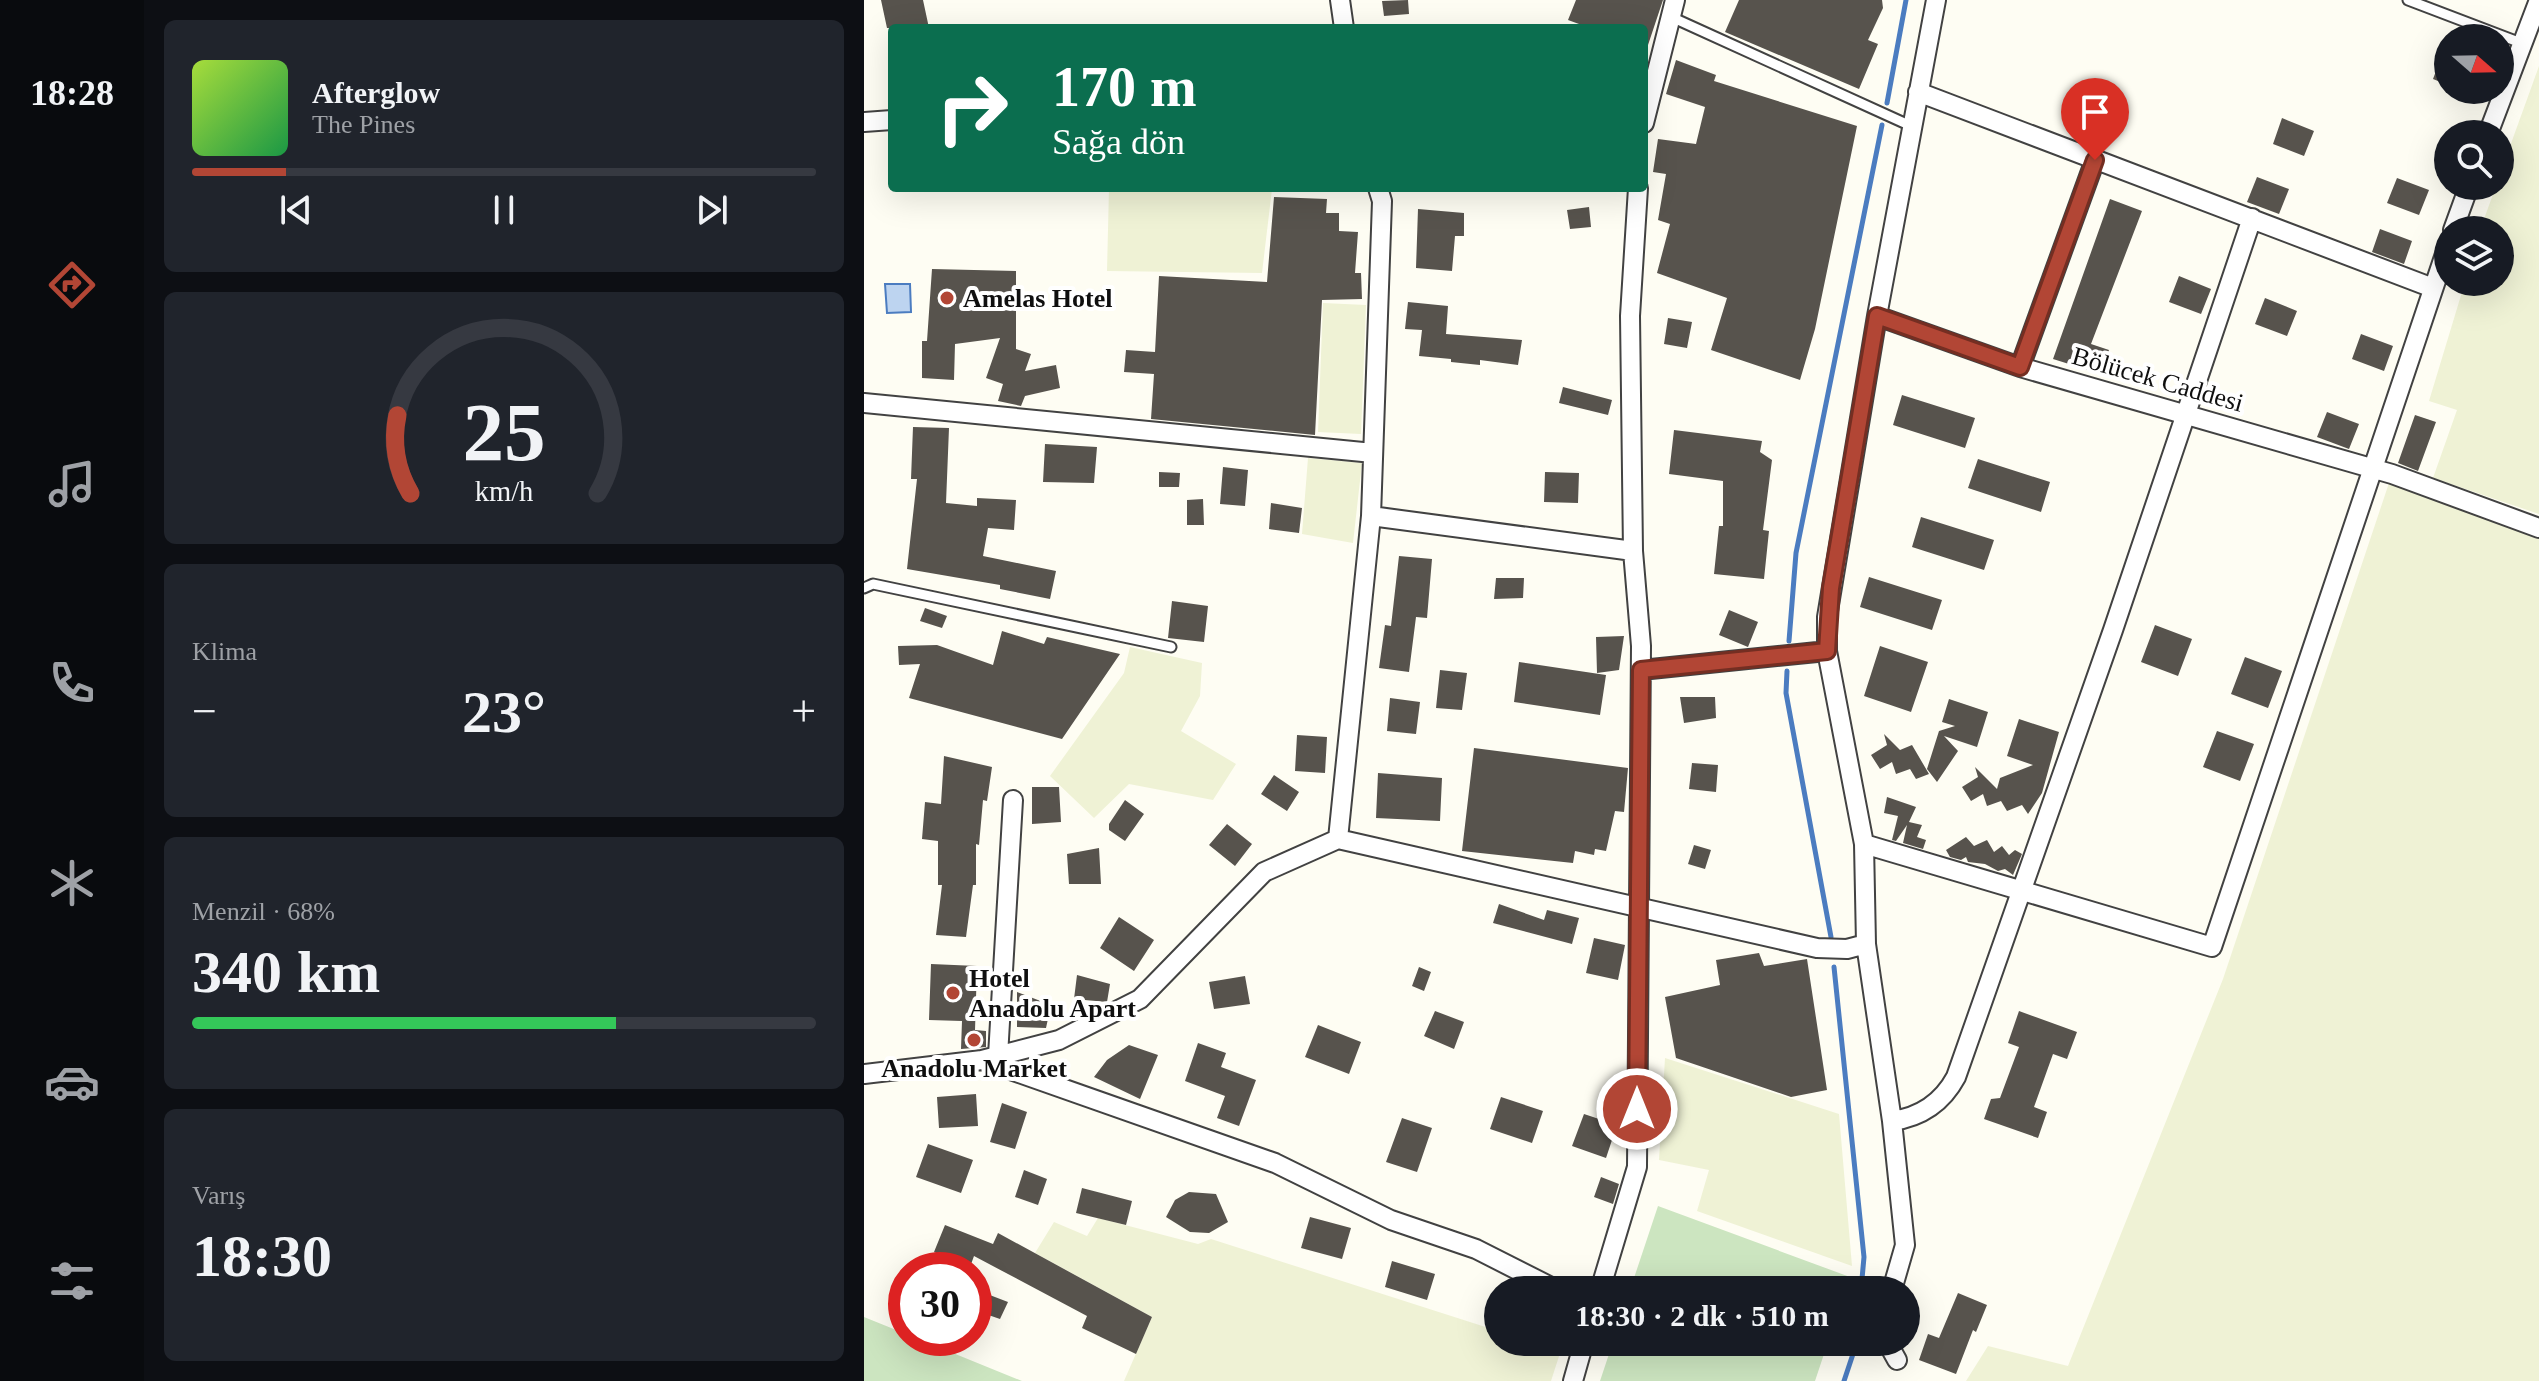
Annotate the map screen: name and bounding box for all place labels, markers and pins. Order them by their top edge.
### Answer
pin [2061,78,2129,160]
place label: Amelas Hotel [963,284,1112,313]
marker: Amelas Hotel [938,289,956,307]
place label: Hotel Anadolu Apart [969,964,1136,1023]
marker: Hotel Anadolu Apart [944,984,962,1002]
marker: Anadolu Market [965,1031,983,1049]
place label: Anadolu Market [881,1054,1067,1083]

